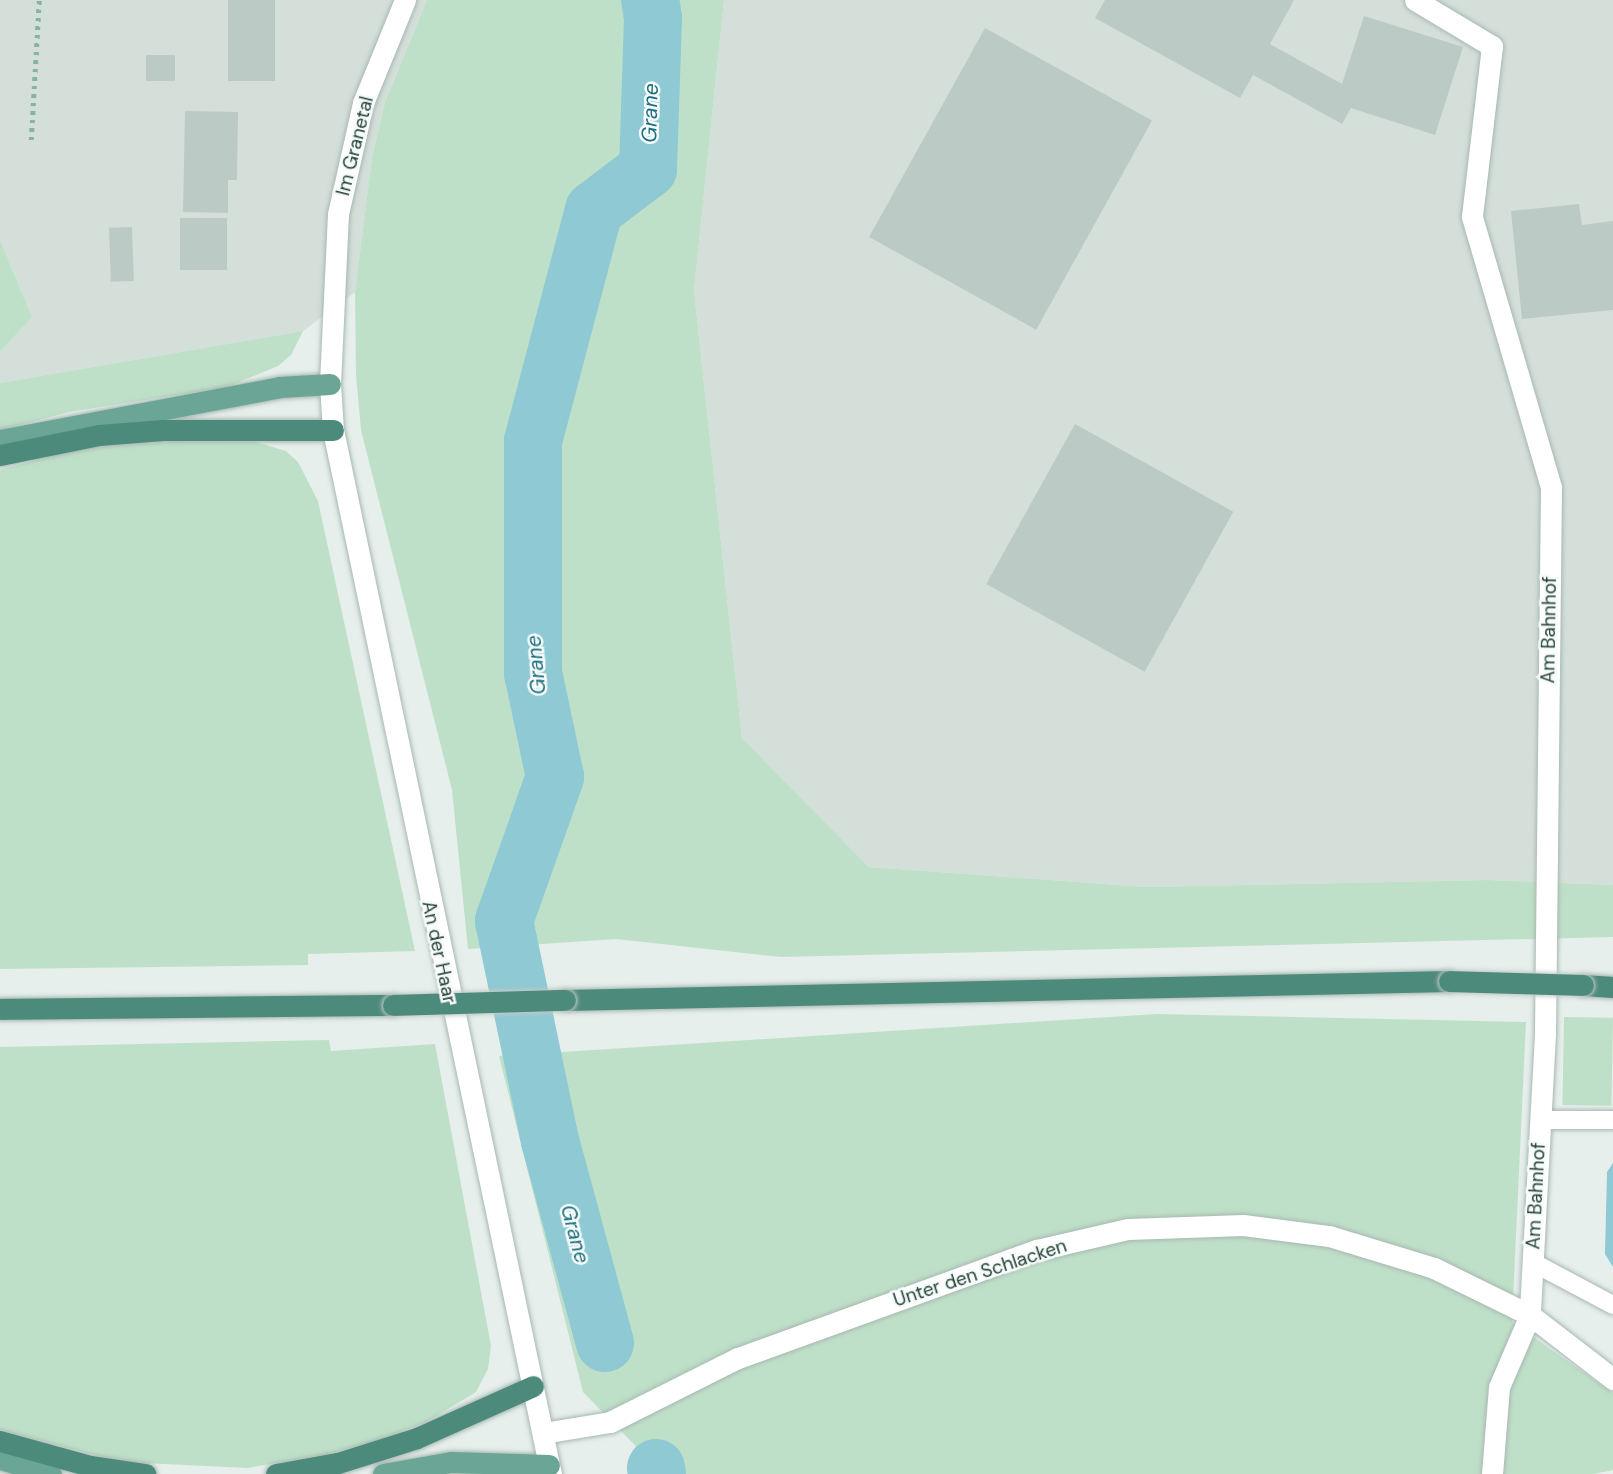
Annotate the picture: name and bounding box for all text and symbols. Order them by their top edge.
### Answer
water label: Grane [636,83,664,143]
street label: Im Granetal [332,94,378,198]
street label: Am Bahnhof [1537,576,1561,684]
water label: Grane [521,634,551,696]
street label: An der Haar [417,899,461,1005]
street label: Am Bahnhof [1522,1142,1550,1250]
water label: Grane [555,1202,595,1266]
street label: Unter den Schlacken [890,1234,1070,1312]

